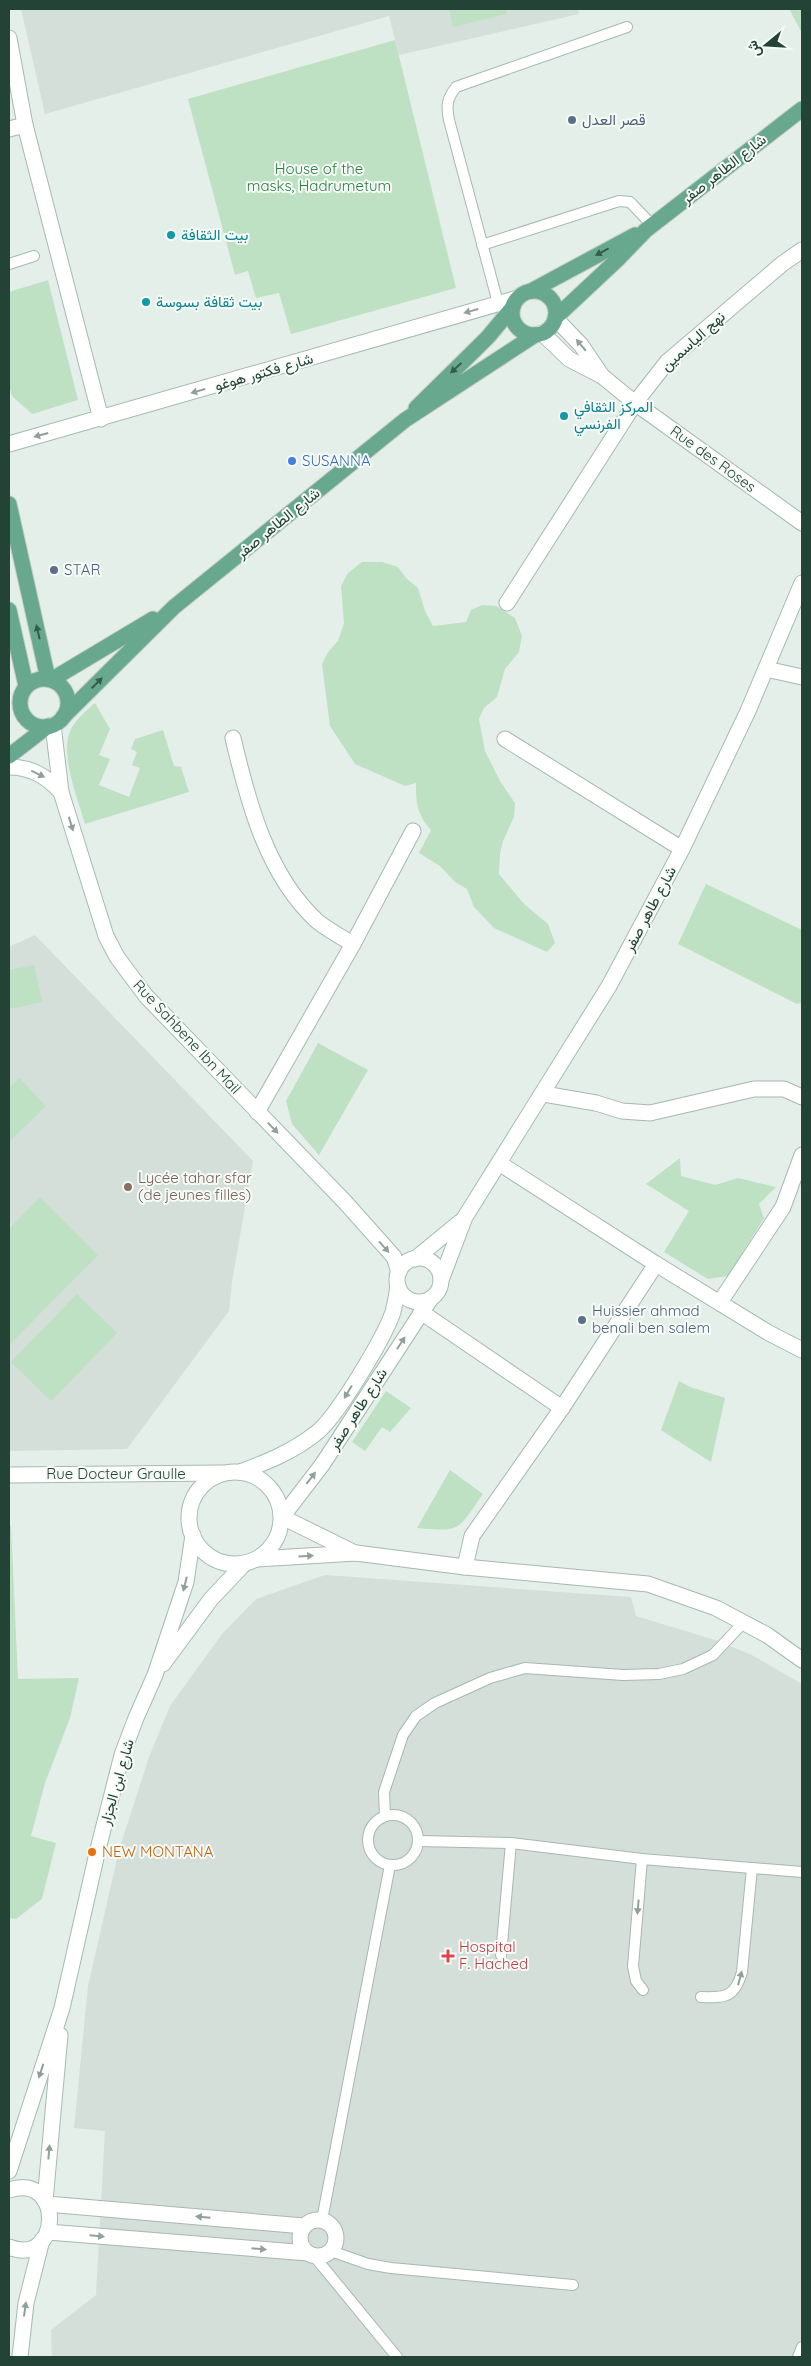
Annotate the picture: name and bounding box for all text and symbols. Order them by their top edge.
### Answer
north arrow [741,20,791,70]
text: ش [742,38,765,60]
place label: قصر العدل [582,110,646,129]
marker: قصر العدل [566,114,578,126]
street label: شارع الطاهر صفر [677,130,771,210]
park label: House of the masks, Hadrumetum [247,159,391,195]
place label: بيت الثقافة [181,225,248,244]
marker: بيت الثقافة [165,229,177,241]
one-way arrow [595,248,609,256]
place label: بيت ثقافة بسوسة [156,292,262,311]
marker: بيت ثقافة بسوسة [140,296,152,308]
one-way arrow [464,307,479,315]
street label: نهج الياسمين [656,307,730,376]
one-way arrow [575,339,586,352]
street label: شارع فكتور هوغو [212,348,316,397]
one-way arrow [450,362,462,374]
one-way arrow [190,387,205,395]
place label: المركز الثقافي الفرنسي [574,397,653,437]
marker: المركز الثقافي الفرنسي [558,410,570,422]
street label: Rue des Roses [667,421,760,496]
one-way arrow [34,431,49,439]
place label: SUSANNA [302,451,371,470]
marker: SUSANNA [286,455,298,467]
street label: شارع الطاهر صفر [231,483,325,564]
place label: STAR [64,560,101,579]
marker: STAR [48,564,60,576]
one-way arrow [34,624,42,639]
one-way arrow [91,677,103,689]
one-way arrow [31,770,45,778]
one-way arrow [68,817,76,832]
street label: شارع طاهر صفر [619,863,682,957]
street label: Rue Sahbene Ibn Mail [129,975,245,1098]
one-way arrow [267,1122,279,1134]
place label: Lycée tahar sfar (de jeunes filles) [138,1168,252,1204]
marker: Lycée tahar sfar (de jeunes filles) [122,1181,134,1193]
one-way arrow [378,1240,390,1252]
place label: Huissier ahmad benali ben salem [592,1301,710,1337]
marker: Huissier ahmad benali ben salem [576,1314,588,1326]
one-way arrow [396,1336,406,1350]
street label: شارع طاهر صفر [323,1364,393,1455]
one-way arrow [344,1386,353,1399]
street label: Rue Docteur Graulle [46,1464,186,1483]
one-way arrow [306,1472,317,1485]
one-way arrow [298,1551,314,1559]
one-way arrow [181,1576,189,1591]
street label: شارع ابن الجزار [95,1737,140,1829]
place label: NEW MONTANA [102,1842,214,1861]
marker: NEW MONTANA [86,1846,98,1858]
one-way arrow [634,1900,642,1916]
place label: Hospital F. Hached [459,1937,528,1973]
marker: Hospital F. Hached [441,1949,455,1963]
one-way arrow [736,1970,744,1985]
one-way arrow [37,2064,45,2079]
one-way arrow [45,2144,53,2160]
one-way arrow [195,2213,211,2221]
one-way arrow [89,2232,105,2240]
one-way arrow [251,2246,267,2254]
one-way arrow [21,2300,29,2316]

